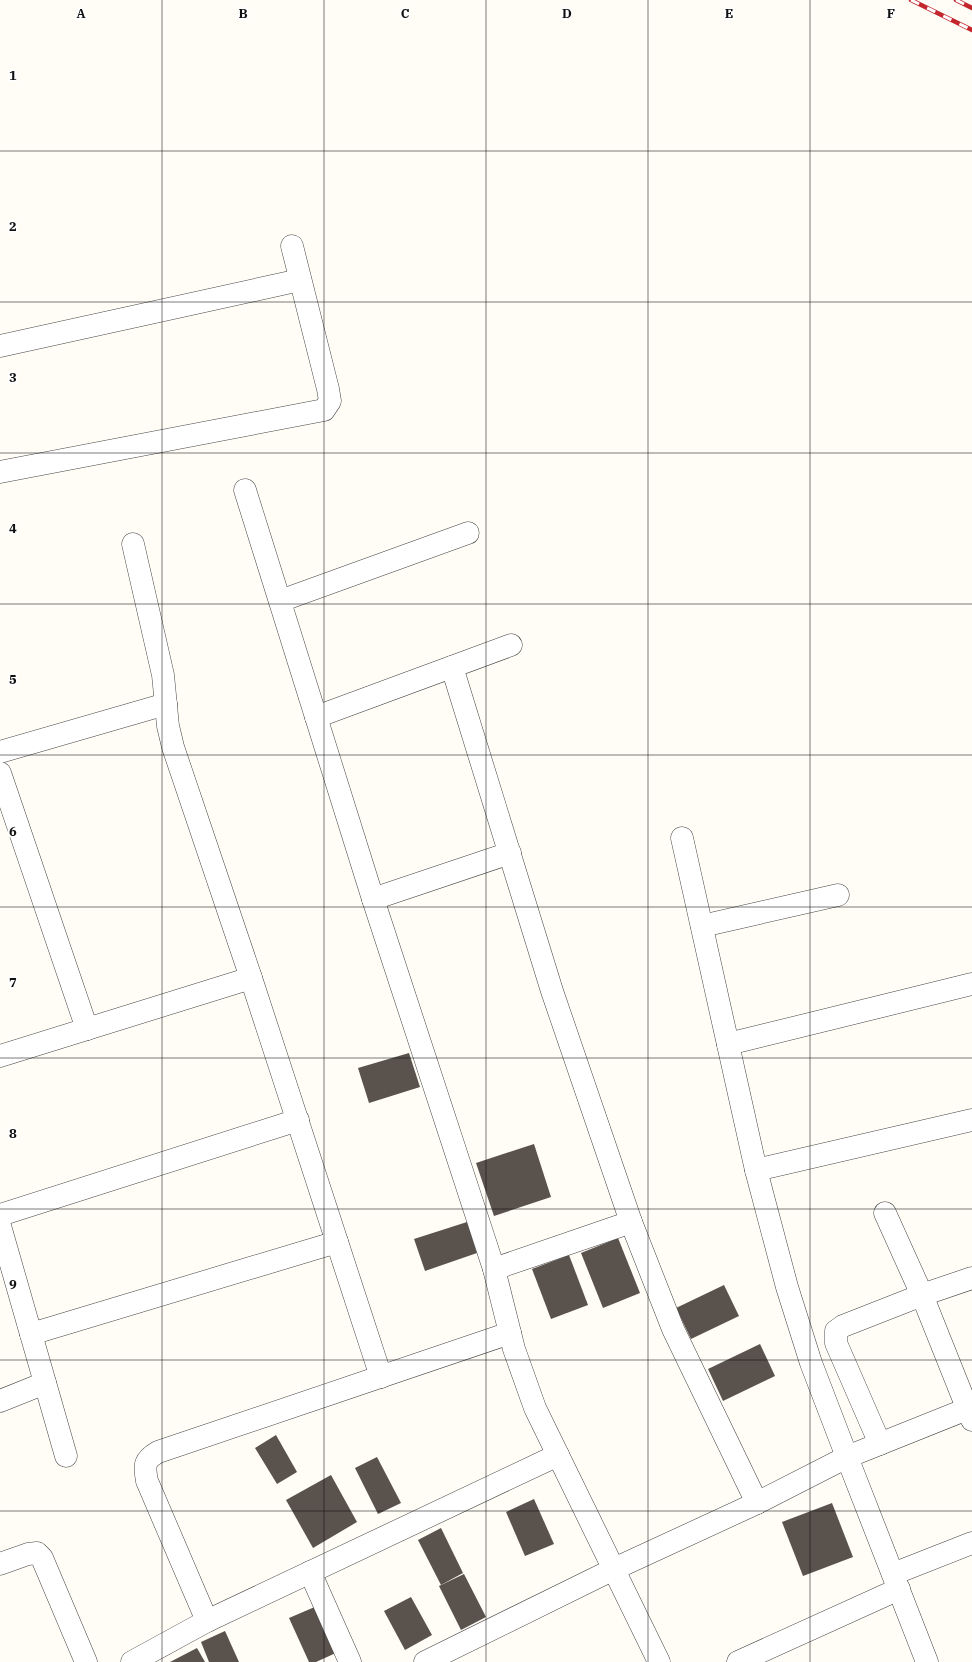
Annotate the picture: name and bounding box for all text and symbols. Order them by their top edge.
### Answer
text: A [76,5,86,22]
text: B [238,5,248,22]
text: C [401,5,410,22]
text: D [562,5,572,22]
text: E [725,5,733,22]
text: F [887,5,895,22]
text: 1 [9,67,17,84]
text: 2 [9,218,17,235]
text: 3 [9,369,17,386]
text: 4 [9,520,17,537]
text: 5 [9,671,17,688]
text: 6 [9,823,17,840]
text: 7 [9,974,17,991]
text: 8 [9,1125,17,1142]
text: 9 [9,1276,17,1293]

